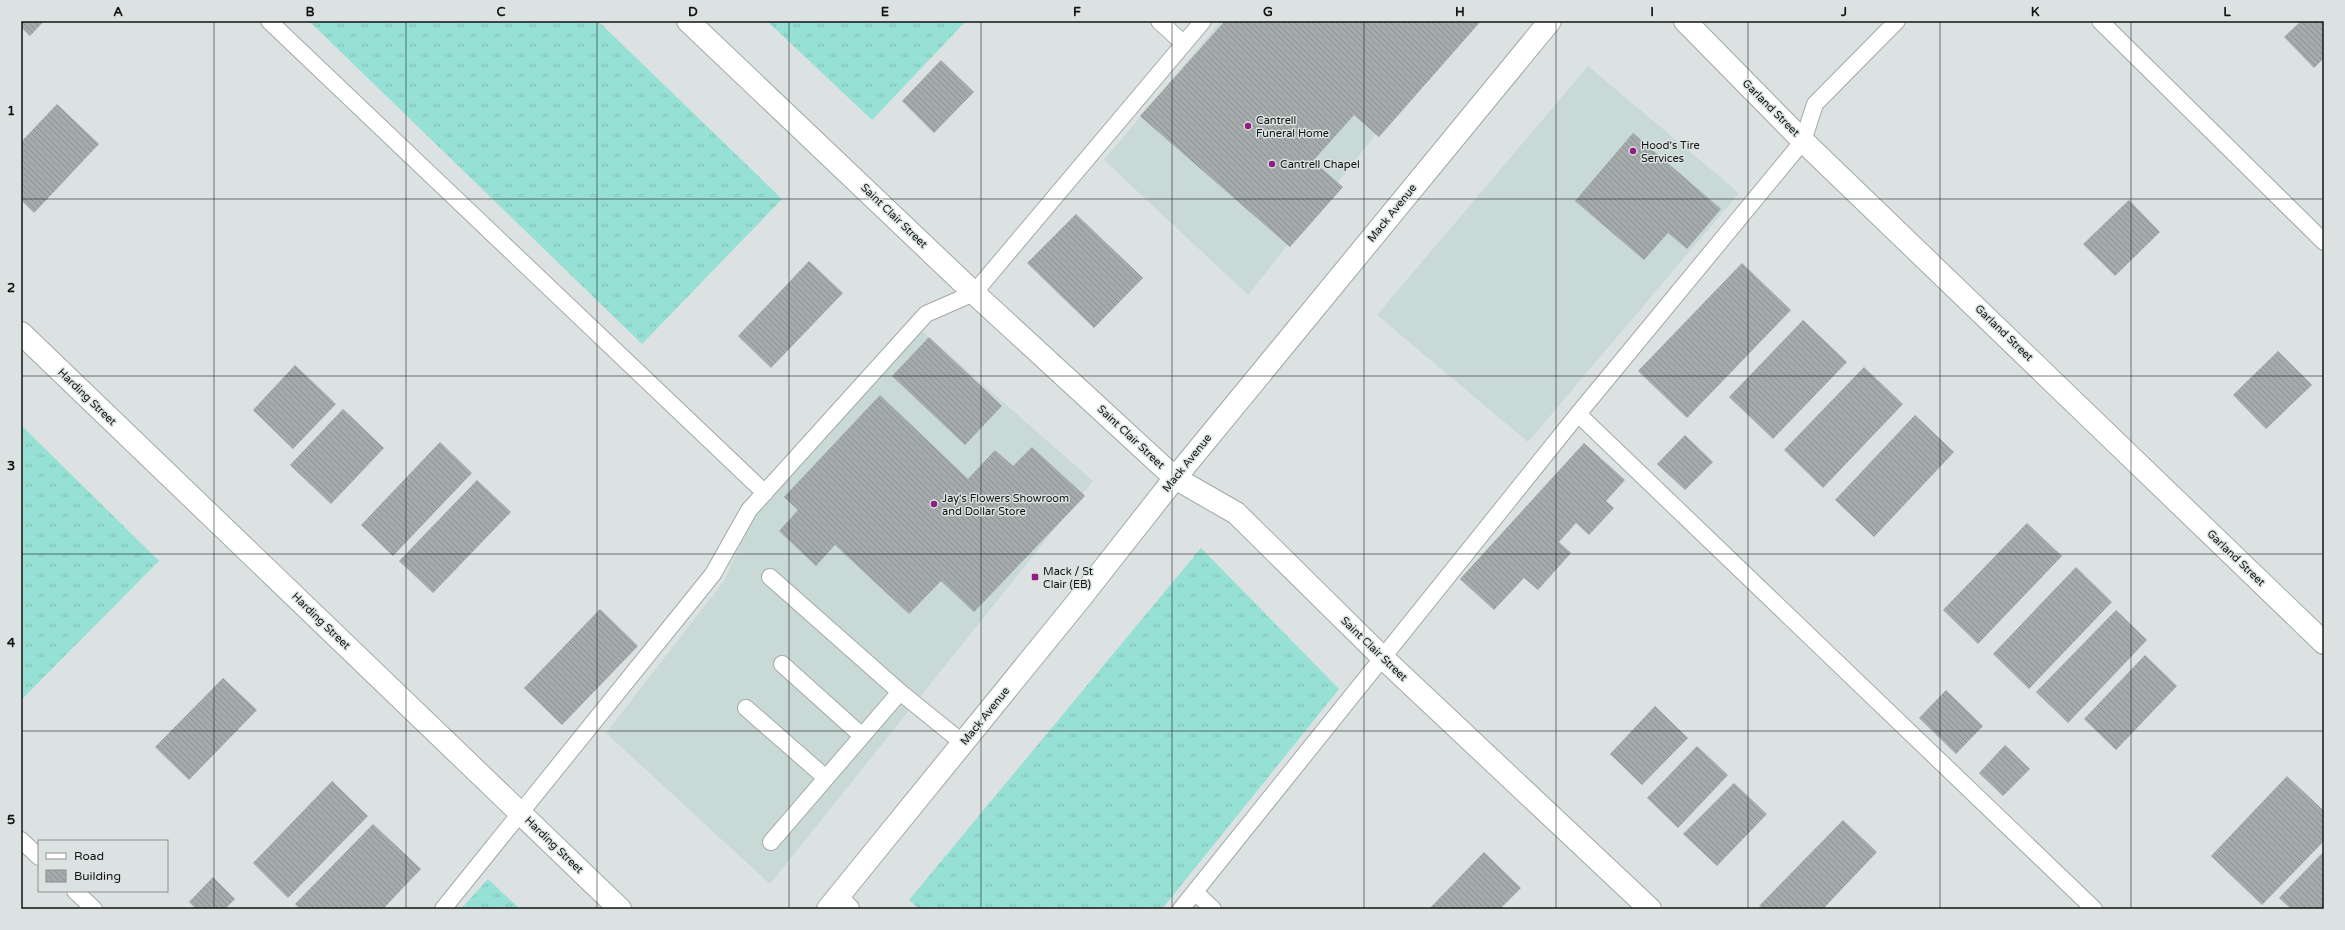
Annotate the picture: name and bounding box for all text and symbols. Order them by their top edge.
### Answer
text: A [113,4,123,20]
text: B [305,4,315,20]
text: C [496,4,506,20]
text: D [688,4,698,20]
text: E [881,4,889,20]
text: F [1073,4,1081,20]
text: G [1263,4,1273,20]
text: H [1455,4,1465,20]
text: I [1650,4,1654,20]
text: J [1840,4,1847,20]
text: K [2031,4,2040,20]
text: L [2223,4,2231,20]
street label: Garland Street [1740,77,1802,139]
text: 1 [7,103,15,119]
place label: Cantrell Funeral Home [1256,114,1329,140]
marker: Cantrell Funeral Home [1243,121,1253,131]
place label: Hood's Tire Services [1641,139,1700,165]
marker: Hood's Tire Services [1628,146,1638,156]
place label: Cantrell Chapel [1280,158,1360,171]
marker: Cantrell Chapel [1267,159,1277,169]
street label: Saint Clair Street [858,181,930,251]
street label: Mack Avenue [1365,181,1419,245]
text: 2 [7,280,15,296]
street label: Garland Street [1972,302,2036,364]
street label: Harding Street [55,366,119,428]
street label: Saint Clair Street [1095,403,1167,471]
street label: Mack Avenue [1160,431,1214,495]
text: 3 [7,458,15,474]
place label: Jay's Flowers Showroom and Dollar Store [942,492,1069,518]
marker: Jay's Flowers Showroom and Dollar Store [929,499,939,509]
street label: Garland Street [2204,527,2268,589]
place label: Mack / St Clair (EB) [1043,565,1093,591]
marker: Mack / St Clair (EB) [1030,572,1040,582]
street label: Harding Street [289,590,353,652]
street label: Saint Clair Street [1338,614,1410,684]
text: 4 [7,635,16,651]
street label: Mack Avenue [958,684,1012,748]
text: 5 [7,812,15,828]
street label: Harding Street [522,814,586,876]
legend [38,840,168,892]
text: Road [74,849,104,863]
text: Building [74,869,121,883]

